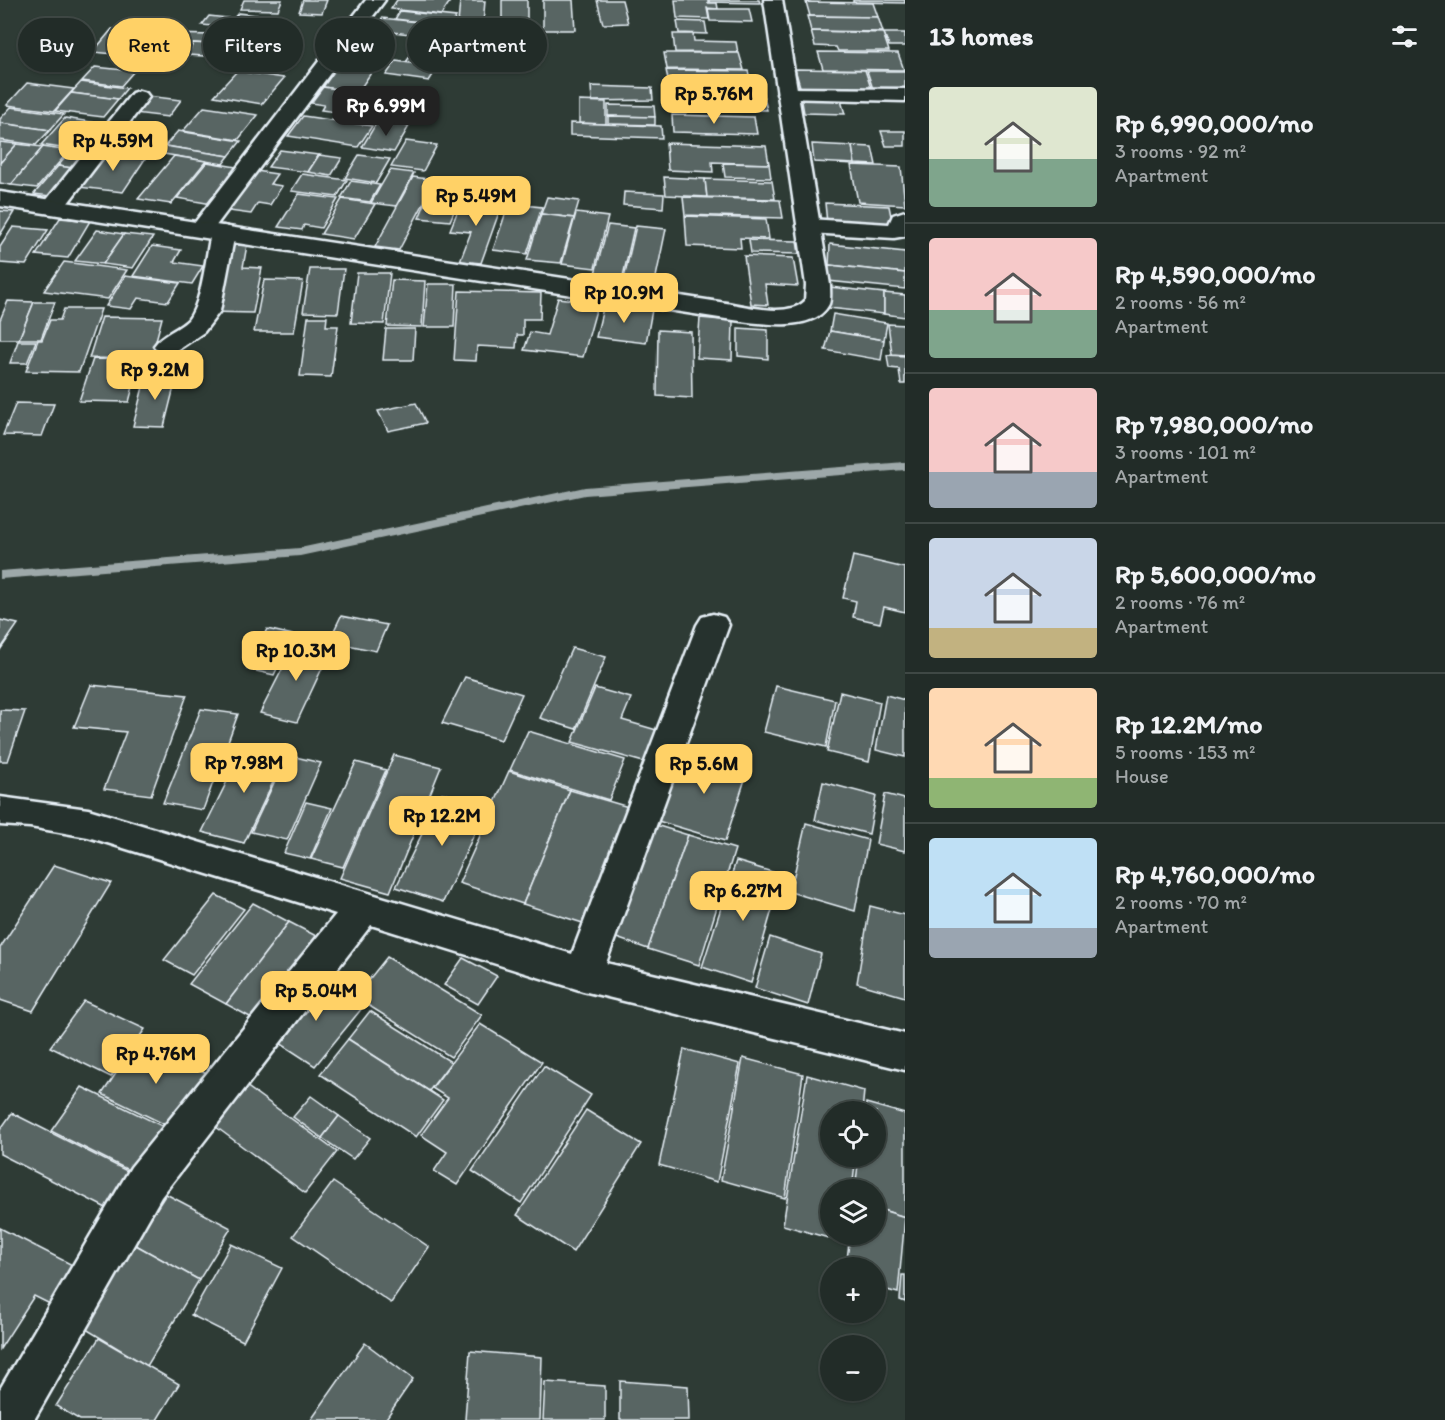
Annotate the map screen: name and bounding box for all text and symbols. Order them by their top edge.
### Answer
chip: Buy [18,18,95,72]
chip: Rent [107,18,191,72]
chip: Filters [203,18,303,72]
chip: New [315,18,395,72]
chip: Apartment [407,18,547,72]
text: 13 homes [929,20,1033,52]
icon: filters [1388,20,1421,53]
pin: Rp 5.76M [652,74,776,125]
text: Rp 5.76M [675,81,753,105]
pin: Rp 6.99M [324,86,448,137]
text: Rp 6.99M [346,93,426,117]
text: Rp 6,990,000/mo [1115,107,1314,139]
icon: home [977,111,1049,183]
pin: Rp 4.59M [51,121,175,172]
text: Rp 4.59M [73,128,153,152]
text: 3 rooms · 92 m² [1115,139,1246,163]
text: Apartment [1115,163,1208,187]
pin: Rp 5.49M [414,176,538,227]
text: Rp 5.49M [436,183,516,207]
text: Rp 4,590,000/mo [1115,258,1316,290]
icon: home [977,262,1049,334]
pin: Rp 10.9M [562,273,686,324]
text: Rp 10.9M [584,280,664,304]
text: 2 rooms · 56 m² [1115,290,1246,314]
text: Apartment [1115,314,1208,338]
pin: Rp 9.2M [100,350,210,401]
text: Rp 9.2M [120,357,190,381]
text: Rp 7,980,000/mo [1115,408,1313,440]
icon: home [977,412,1049,484]
text: 3 rooms · 101 m² [1115,440,1256,464]
text: Apartment [1115,464,1208,488]
text: Rp 5,600,000/mo [1115,558,1316,590]
icon: home [977,562,1049,634]
text: 2 rooms · 76 m² [1115,590,1245,614]
text: Apartment [1115,614,1208,638]
pin: Rp 10.3M [234,631,358,682]
text: Rp 10.3M [256,638,336,662]
text: Rp 12.2M/mo [1115,708,1263,740]
icon: home [977,712,1049,784]
text: 5 rooms · 153 m² [1115,740,1255,764]
pin: Rp 7.98M [182,743,306,794]
pin: Rp 5.6M [649,744,759,795]
text: Rp 7.98M [204,750,284,774]
text: Rp 5.6M [669,751,739,775]
text: House [1115,764,1169,788]
pin: Rp 12.2M [380,796,504,847]
text: Rp 12.2M [403,803,481,827]
text: Rp 4,760,000/mo [1115,858,1315,890]
icon: home [977,862,1049,934]
pin: Rp 6.27M [681,871,805,922]
text: Rp 6.27M [704,878,782,902]
text: 2 rooms · 70 m² [1115,890,1247,914]
text: Apartment [1115,914,1208,938]
pin: Rp 5.04M [254,971,378,1022]
text: Rp 5.04M [275,978,357,1002]
pin: Rp 4.76M [94,1034,218,1085]
text: Rp 4.76M [116,1041,196,1065]
map controls [820,1101,886,1401]
button: locate [820,1101,886,1167]
button: layers [820,1179,886,1245]
button: + [820,1257,886,1323]
button: − [820,1335,886,1401]

